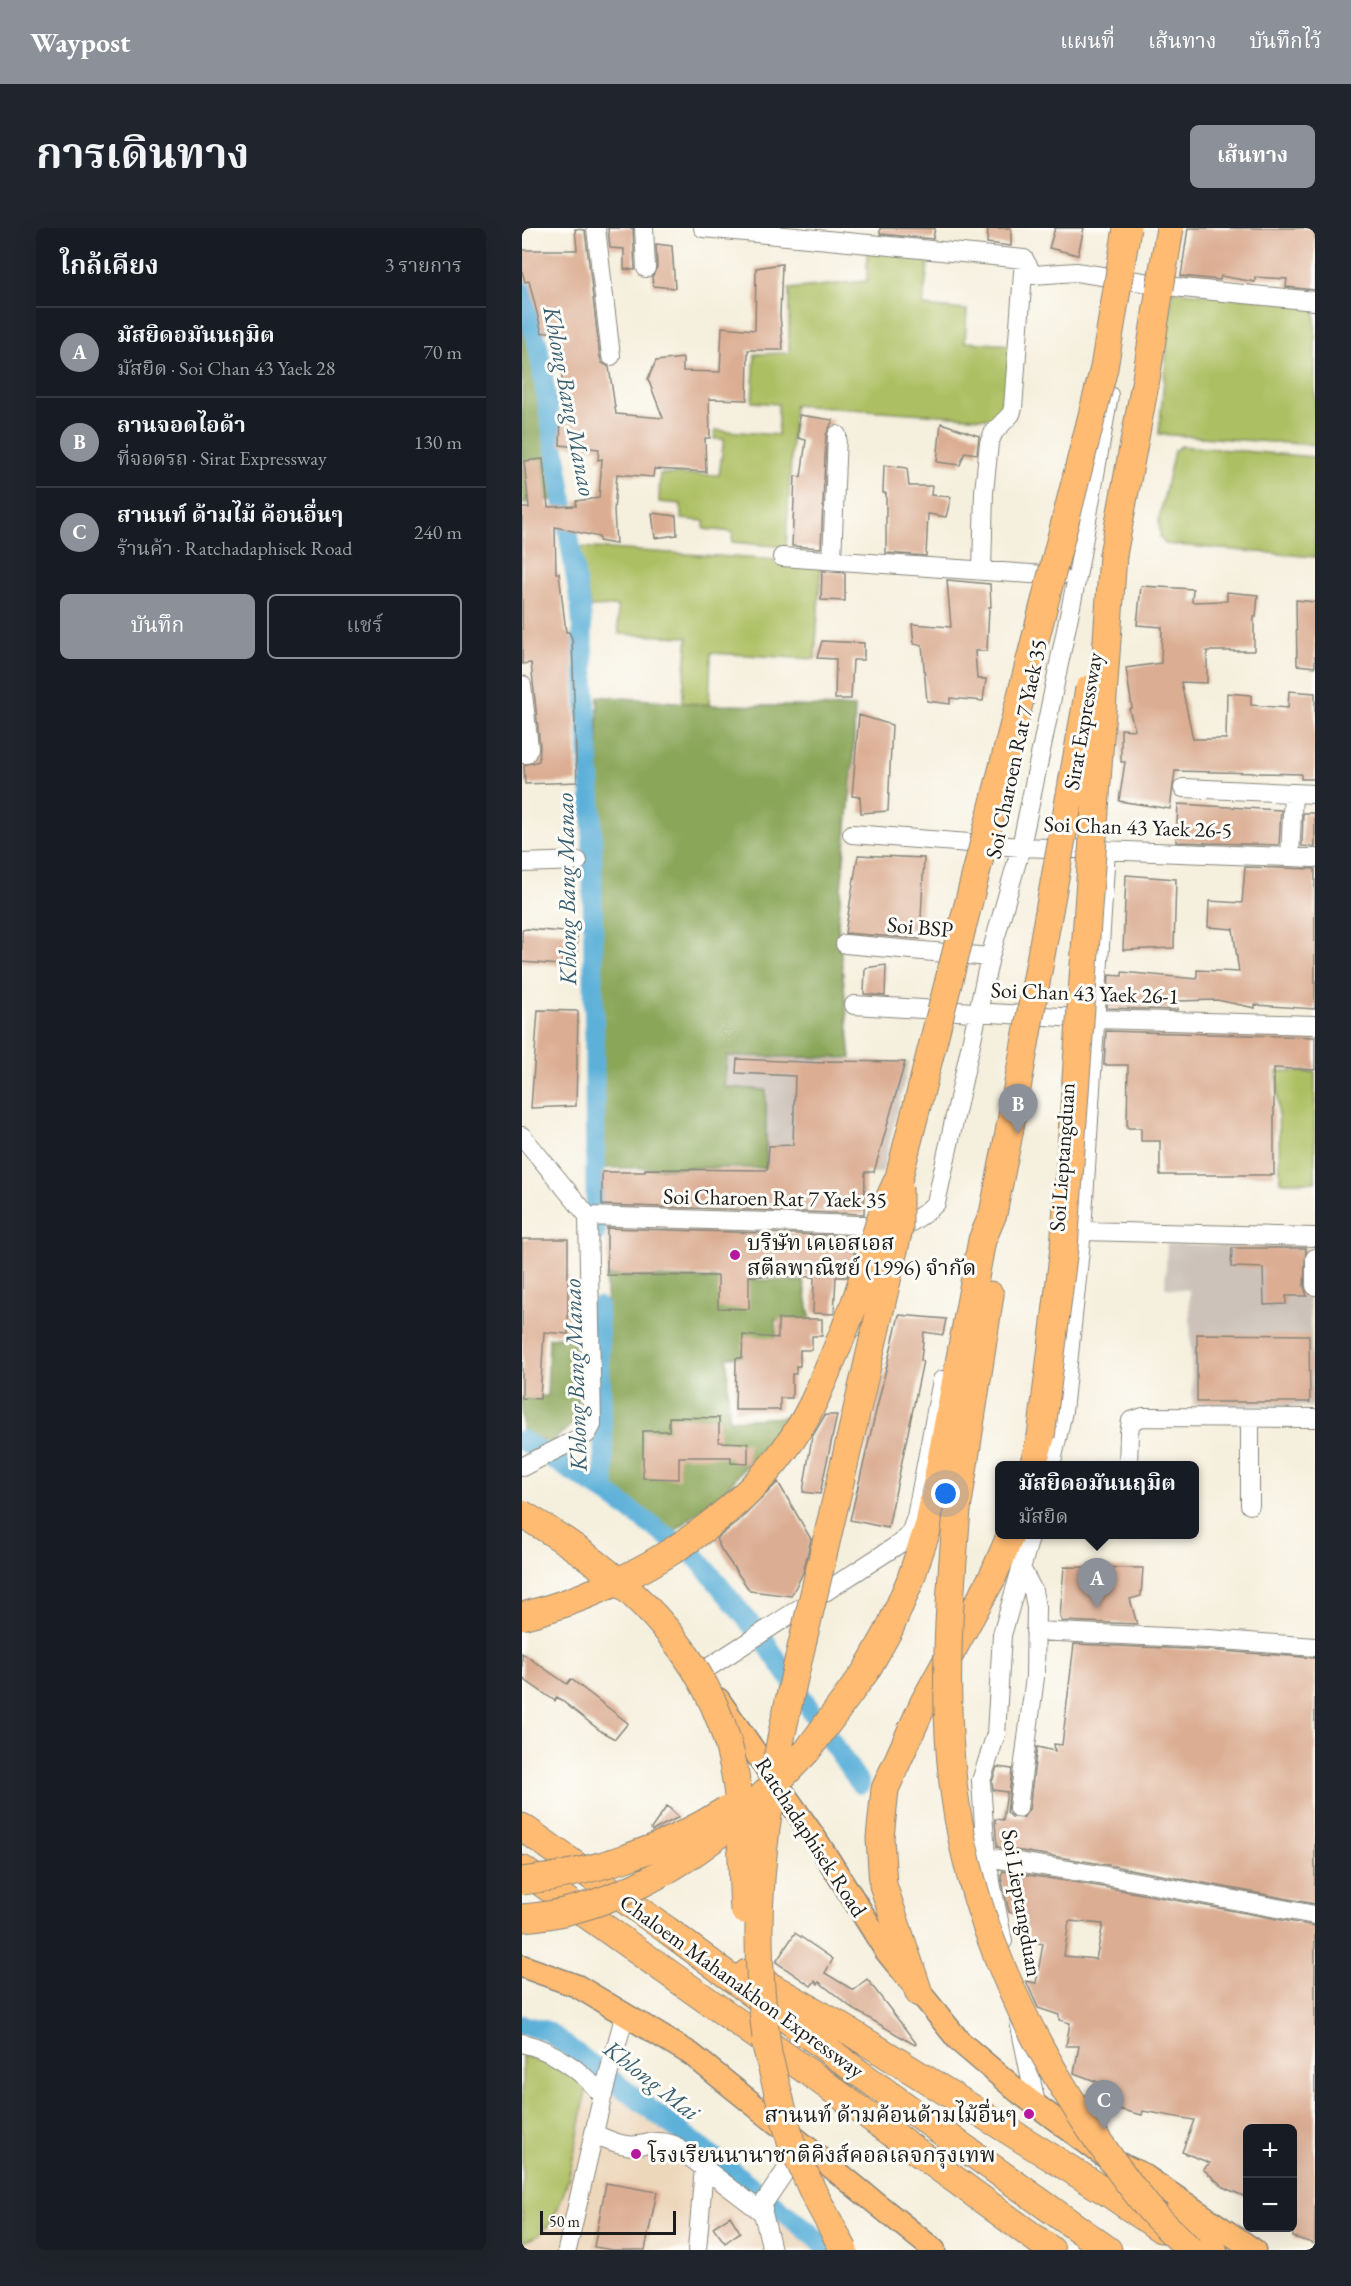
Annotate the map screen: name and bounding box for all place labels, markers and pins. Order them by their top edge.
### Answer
pin: B [998,1084,1038,1134]
place label: บริษัท เคเอสเอส สตีลพาณิชย์ (1996) จำกัด [747,1228,976,1282]
marker: บริษัท เคเอสเอส สตีลพาณิชย์ (1996) จำกัด [728,1248,742,1262]
pin: A [1078,1558,1116,1608]
pin: C [1084,2080,1124,2130]
place label: สานนท์ ด้ามค้อนด้ามไม้อื่นๆ [764,2098,1017,2129]
marker: สานนท์ ด้ามค้อนด้ามไม้อื่นๆ [1022,2107,1036,2121]
place label: โรงเรียนนานาชาติคิงส์คอลเลจกรุงเทพ [647,2140,996,2169]
marker: โรงเรียนนานาชาติคิงส์คอลเลจกรุงเทพ [629,2147,643,2161]

